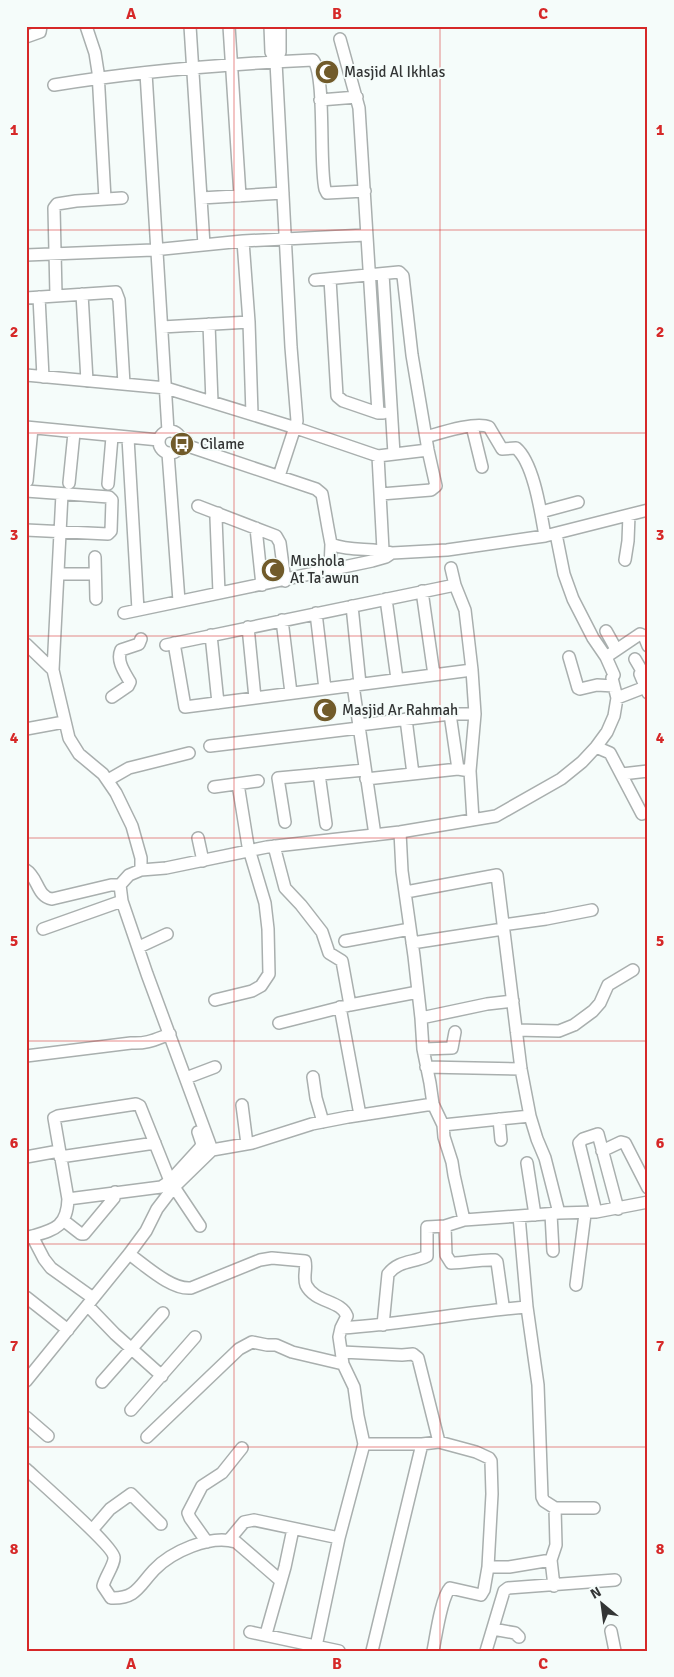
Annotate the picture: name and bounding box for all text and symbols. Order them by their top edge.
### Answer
text: A [126,4,137,24]
text: B [332,4,342,24]
text: C [538,4,548,24]
mosque icon: Masjid Al Ikhlas [314,59,340,85]
place label: Masjid Al Ikhlas [344,63,446,81]
text: 1 [10,120,19,140]
text: 1 [656,120,665,140]
text: 2 [10,322,18,342]
text: 2 [656,322,664,342]
bus stop icon: Cilame [169,431,195,457]
place label: Cilame [200,435,245,453]
text: 3 [10,525,18,545]
text: 3 [656,525,664,545]
place label: Mushola At Ta'awun [290,552,359,587]
mosque icon: Mushola At Ta'awun [260,557,286,583]
mosque icon: Masjid Ar Rahmah [312,697,338,723]
place label: Masjid Ar Rahmah [342,701,458,719]
text: 4 [10,728,19,748]
text: 4 [656,728,665,748]
text: 5 [10,931,18,951]
text: 5 [656,931,664,951]
text: 6 [10,1133,19,1153]
text: 6 [656,1133,665,1153]
text: 7 [10,1336,19,1356]
text: 7 [656,1336,665,1356]
text: 8 [10,1539,19,1559]
text: 8 [656,1539,665,1559]
north arrow [576,1580,626,1630]
text: N [588,1583,604,1603]
text: A [126,1654,137,1674]
text: B [332,1654,342,1674]
text: C [538,1654,548,1674]

